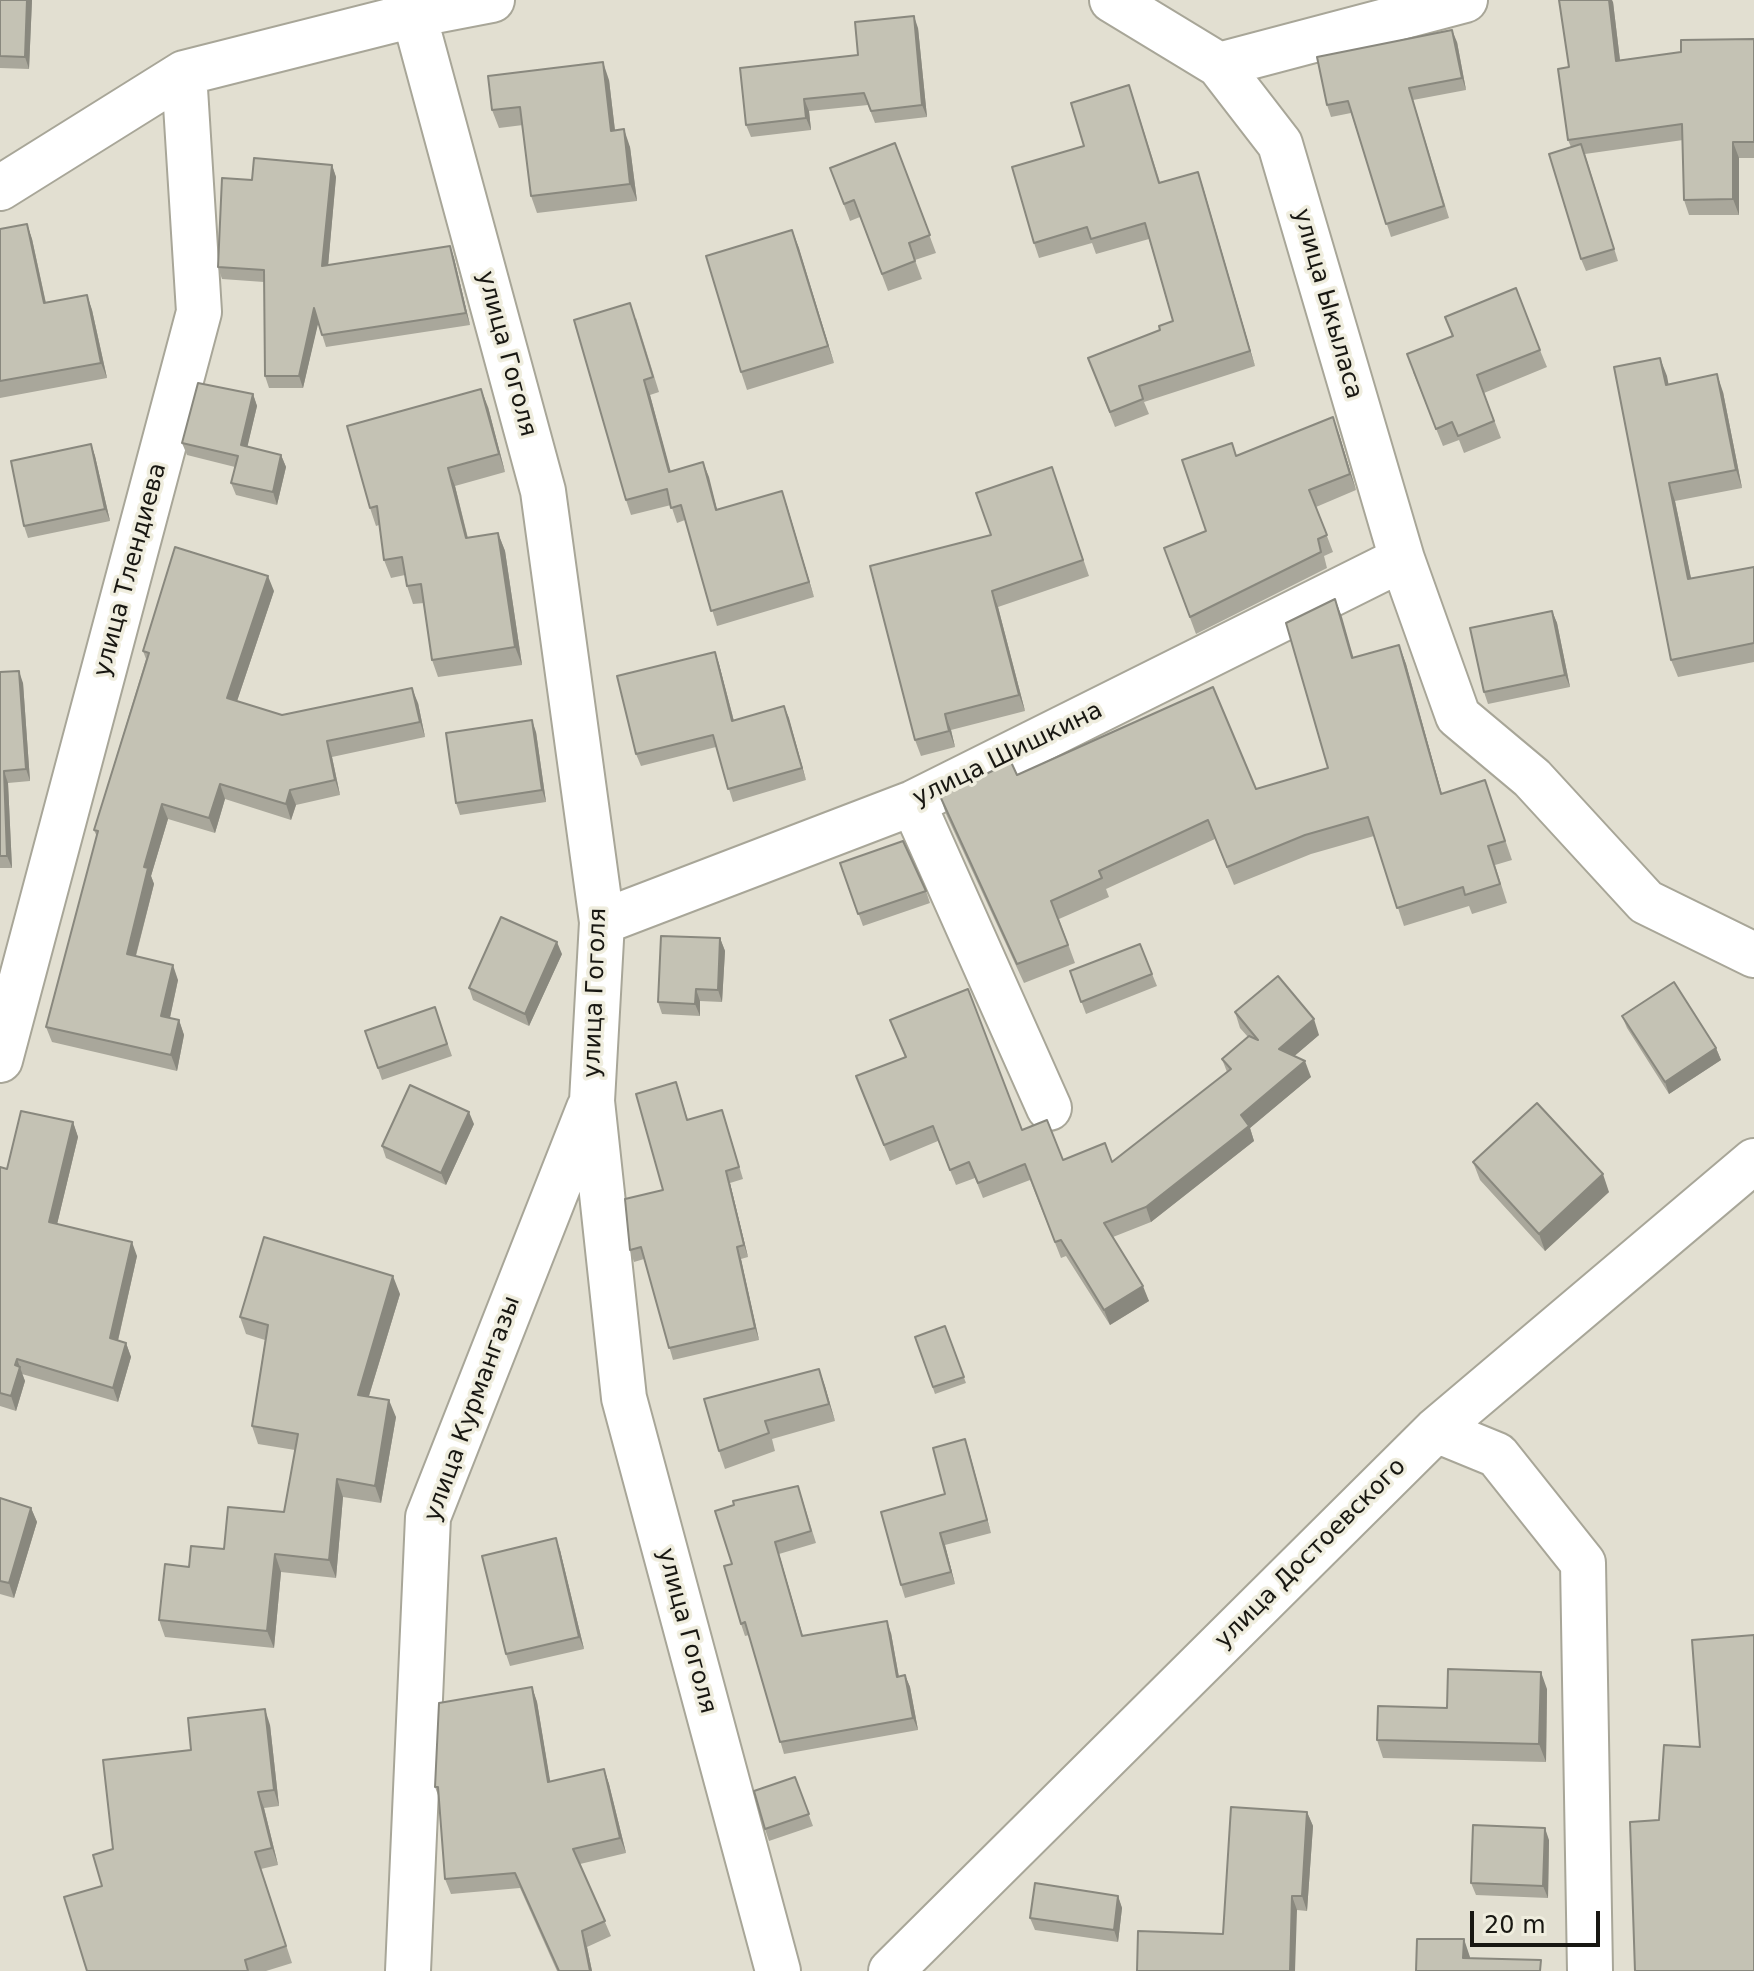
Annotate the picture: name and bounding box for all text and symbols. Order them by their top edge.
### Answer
street label: улица Ыкыласа [1286,206,1368,402]
street label: улица Гоголя [470,268,542,440]
street label: улица Тлендиева [89,460,173,680]
street label: улица Шишкина [908,697,1108,813]
street label: улица Гоголя [579,907,613,1079]
street label: улица Курмангазы [419,1292,527,1526]
street label: улица Достоевского [1210,1453,1412,1655]
street label: улица Гоголя [650,1545,722,1717]
scale bar [1474,1895,1604,1945]
text: 20 m [1484,1911,1546,1939]

